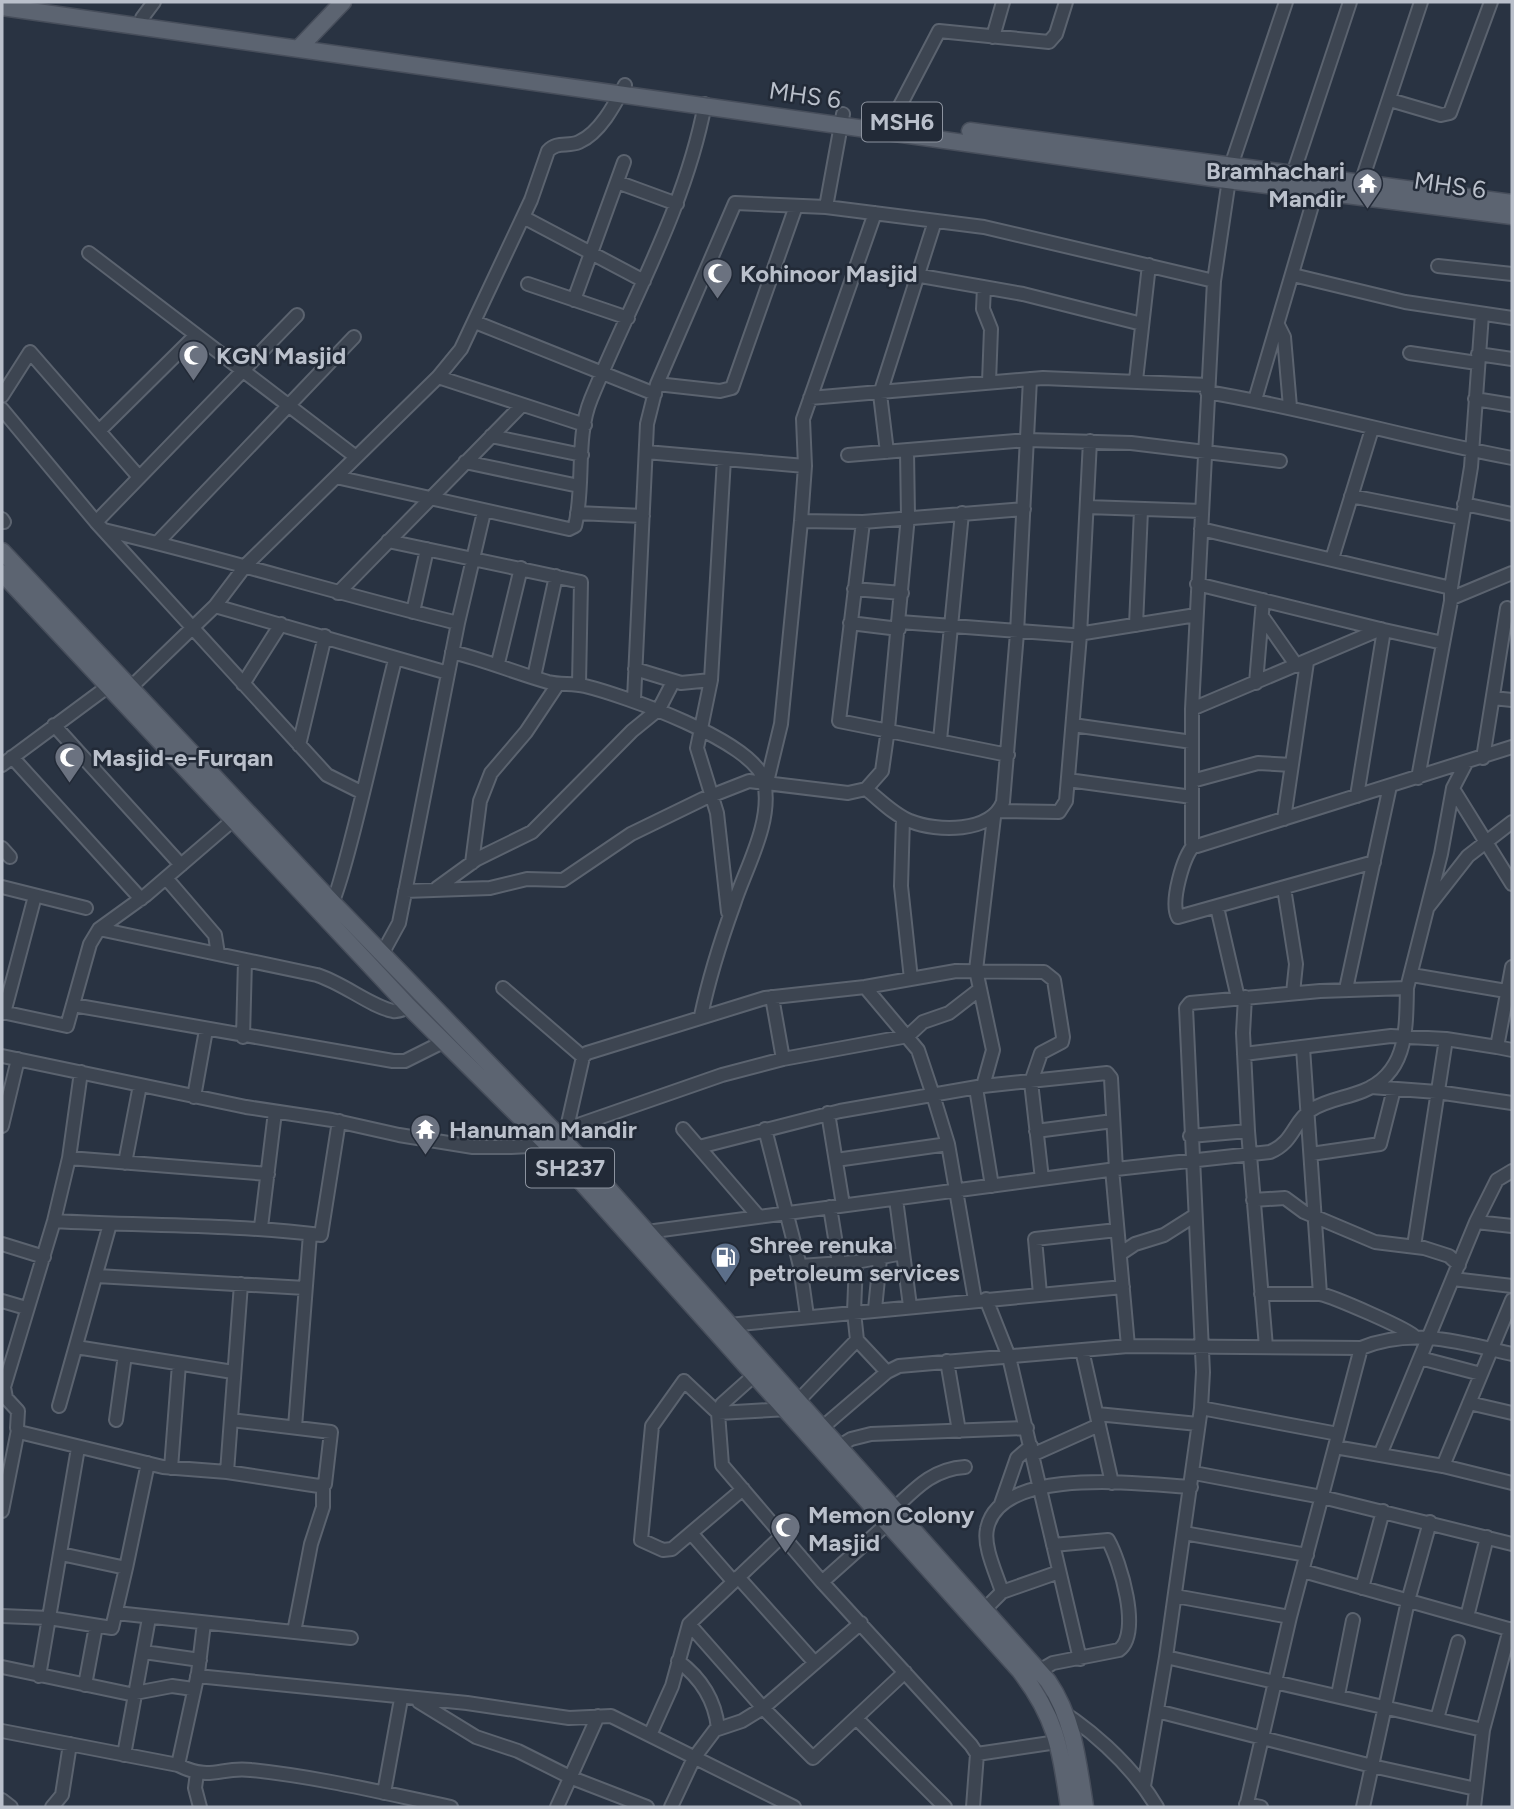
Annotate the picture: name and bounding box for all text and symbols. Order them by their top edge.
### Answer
street label: MHS 6 [767,76,843,114]
road number: MSH6 [862,102,942,141]
place label: Bramhachari Mandir [1206,156,1345,213]
street label: MHS 6 [1412,166,1488,204]
temple icon: Bramhachari Mandir [1351,167,1385,211]
mosque icon: Kohinoor Masjid [700,256,734,300]
place label: Kohinoor Masjid [740,259,918,288]
mosque icon: KGN Masjid [176,338,210,382]
place label: KGN Masjid [216,341,346,370]
mosque icon: Masjid-e-Furqan [52,740,86,784]
place label: Masjid-e-Furqan [92,743,273,772]
temple icon: Hanuman Mandir [409,1112,443,1156]
place label: Hanuman Mandir [449,1115,637,1144]
road number: SH237 [526,1148,614,1188]
place label: Shree renuka petroleum services [749,1230,960,1287]
fuel station icon: Shree renuka petroleum services [709,1241,743,1285]
place label: Memon Colony Masjid [808,1500,975,1557]
mosque icon: Memon Colony Masjid [768,1511,802,1555]

